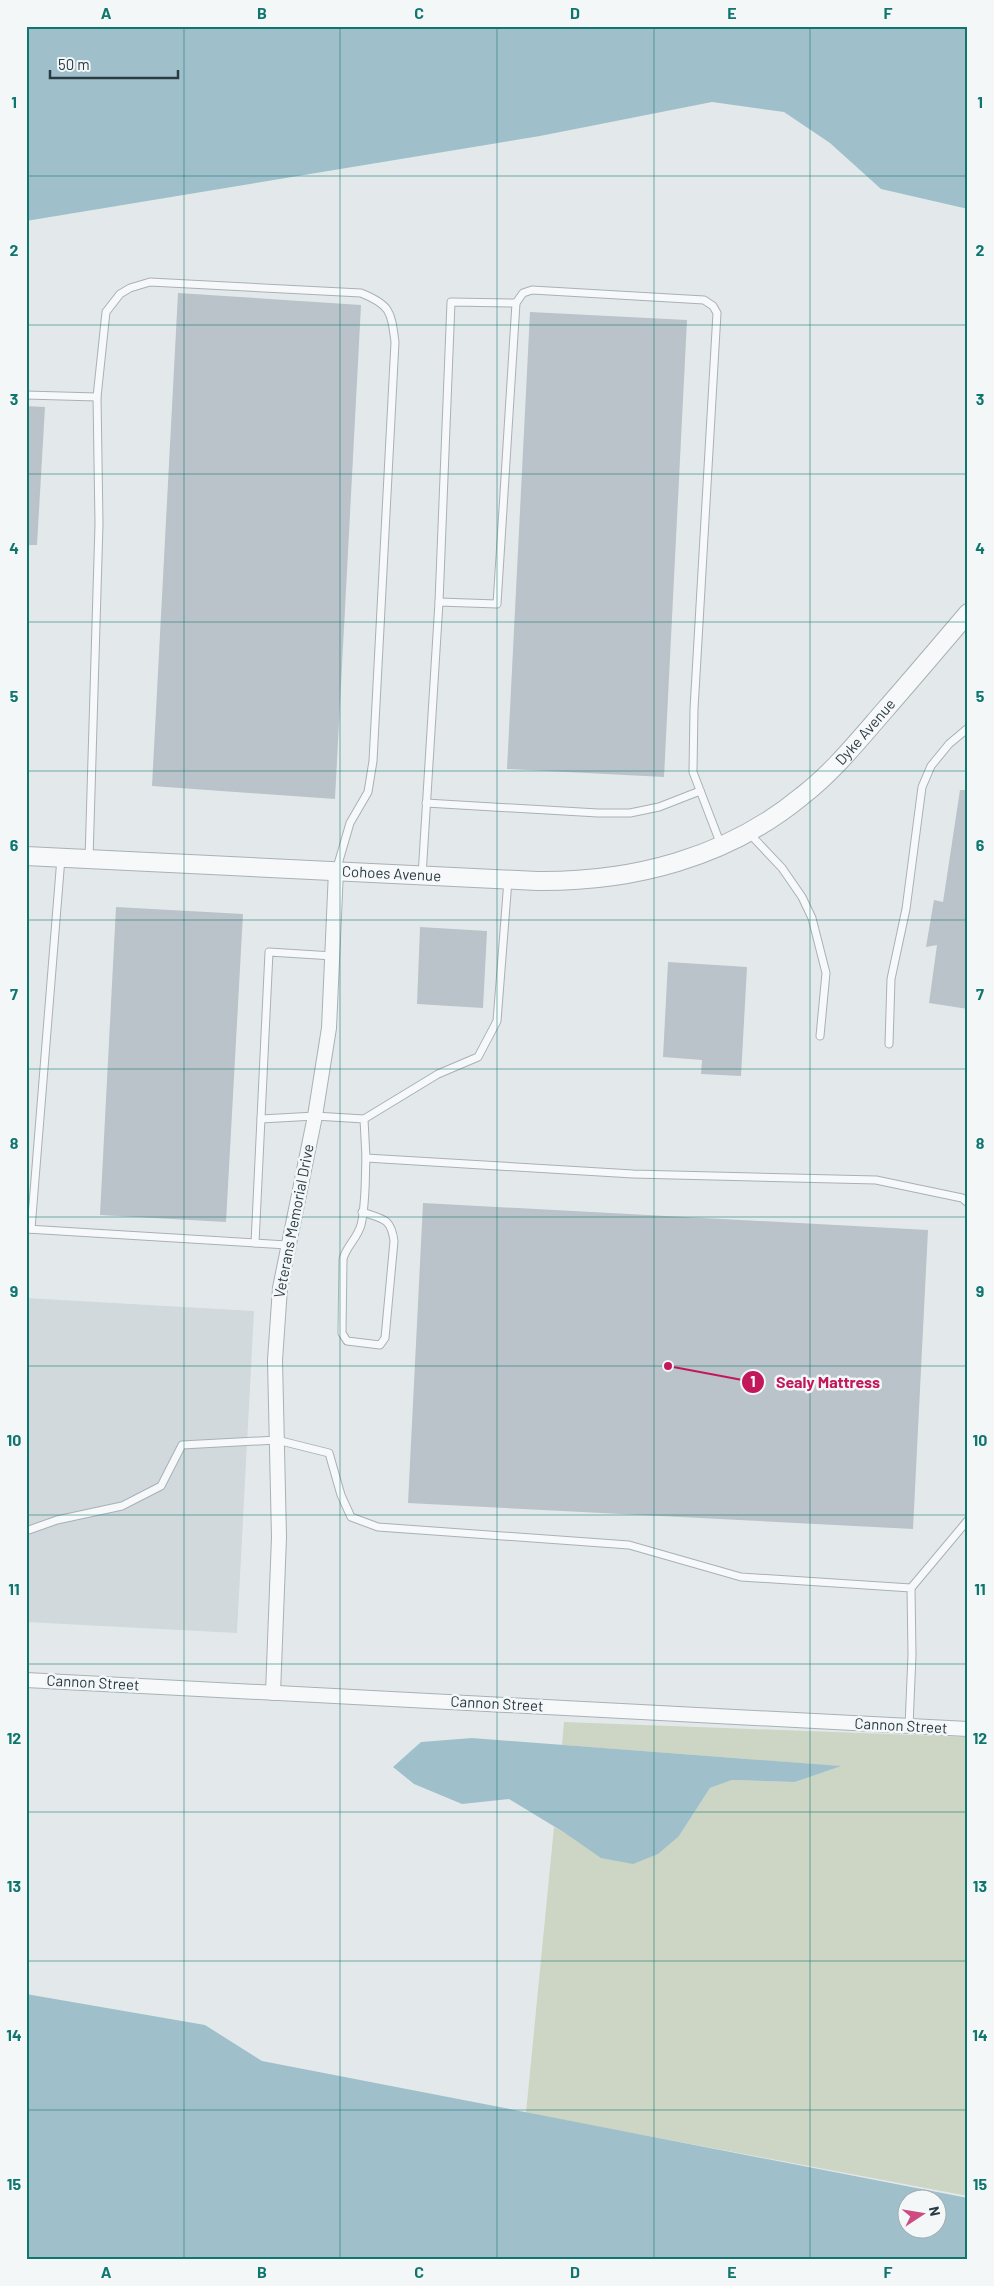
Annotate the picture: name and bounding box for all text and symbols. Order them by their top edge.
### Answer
text: A [101,3,112,22]
text: B [257,3,267,22]
text: C [414,3,424,22]
text: D [570,3,580,22]
text: E [727,3,737,22]
text: F [884,3,893,22]
scale bar [50,48,178,80]
text: 50 m [58,55,90,73]
text: 1 [11,92,17,111]
text: 1 [977,92,983,111]
text: 2 [10,240,19,259]
text: 2 [976,240,985,259]
text: 3 [10,389,18,408]
text: 3 [976,389,984,408]
text: 4 [9,538,19,557]
text: 4 [975,538,985,557]
text: 5 [10,686,19,705]
text: 5 [976,686,985,705]
street label: Dyke Avenue [831,695,899,768]
text: 6 [10,835,19,854]
text: 6 [976,835,985,854]
street label: Cohoes Avenue [342,861,442,884]
text: 7 [10,984,18,1003]
text: 7 [976,984,984,1003]
text: 8 [10,1133,19,1152]
text: 8 [976,1133,985,1152]
street label: Veterans Memorial Drive [269,1142,317,1299]
text: 9 [10,1281,18,1300]
text: 9 [976,1281,984,1300]
callout: Sealy Mattress [741,1367,890,1398]
text: 1 [750,1372,756,1390]
text: Sealy Mattress [776,1372,880,1391]
text: 10 [7,1430,21,1449]
text: 10 [973,1430,987,1449]
text: 11 [8,1579,20,1598]
text: 11 [974,1579,986,1598]
street label: Cannon Street [46,1671,140,1693]
street label: Cannon Street [450,1692,544,1714]
street label: Cannon Street [854,1714,948,1736]
text: 12 [7,1728,21,1747]
text: 12 [973,1728,987,1747]
text: 13 [7,1876,21,1895]
text: 13 [973,1876,987,1895]
text: 14 [6,2025,22,2044]
text: 14 [972,2025,988,2044]
text: 15 [7,2174,22,2193]
text: 15 [973,2174,988,2193]
north arrow [896,2188,946,2238]
text: N [926,2205,944,2218]
text: A [101,2262,112,2281]
text: B [257,2262,267,2281]
text: C [414,2262,424,2281]
text: D [570,2262,580,2281]
text: E [727,2262,737,2281]
text: F [884,2262,893,2281]

